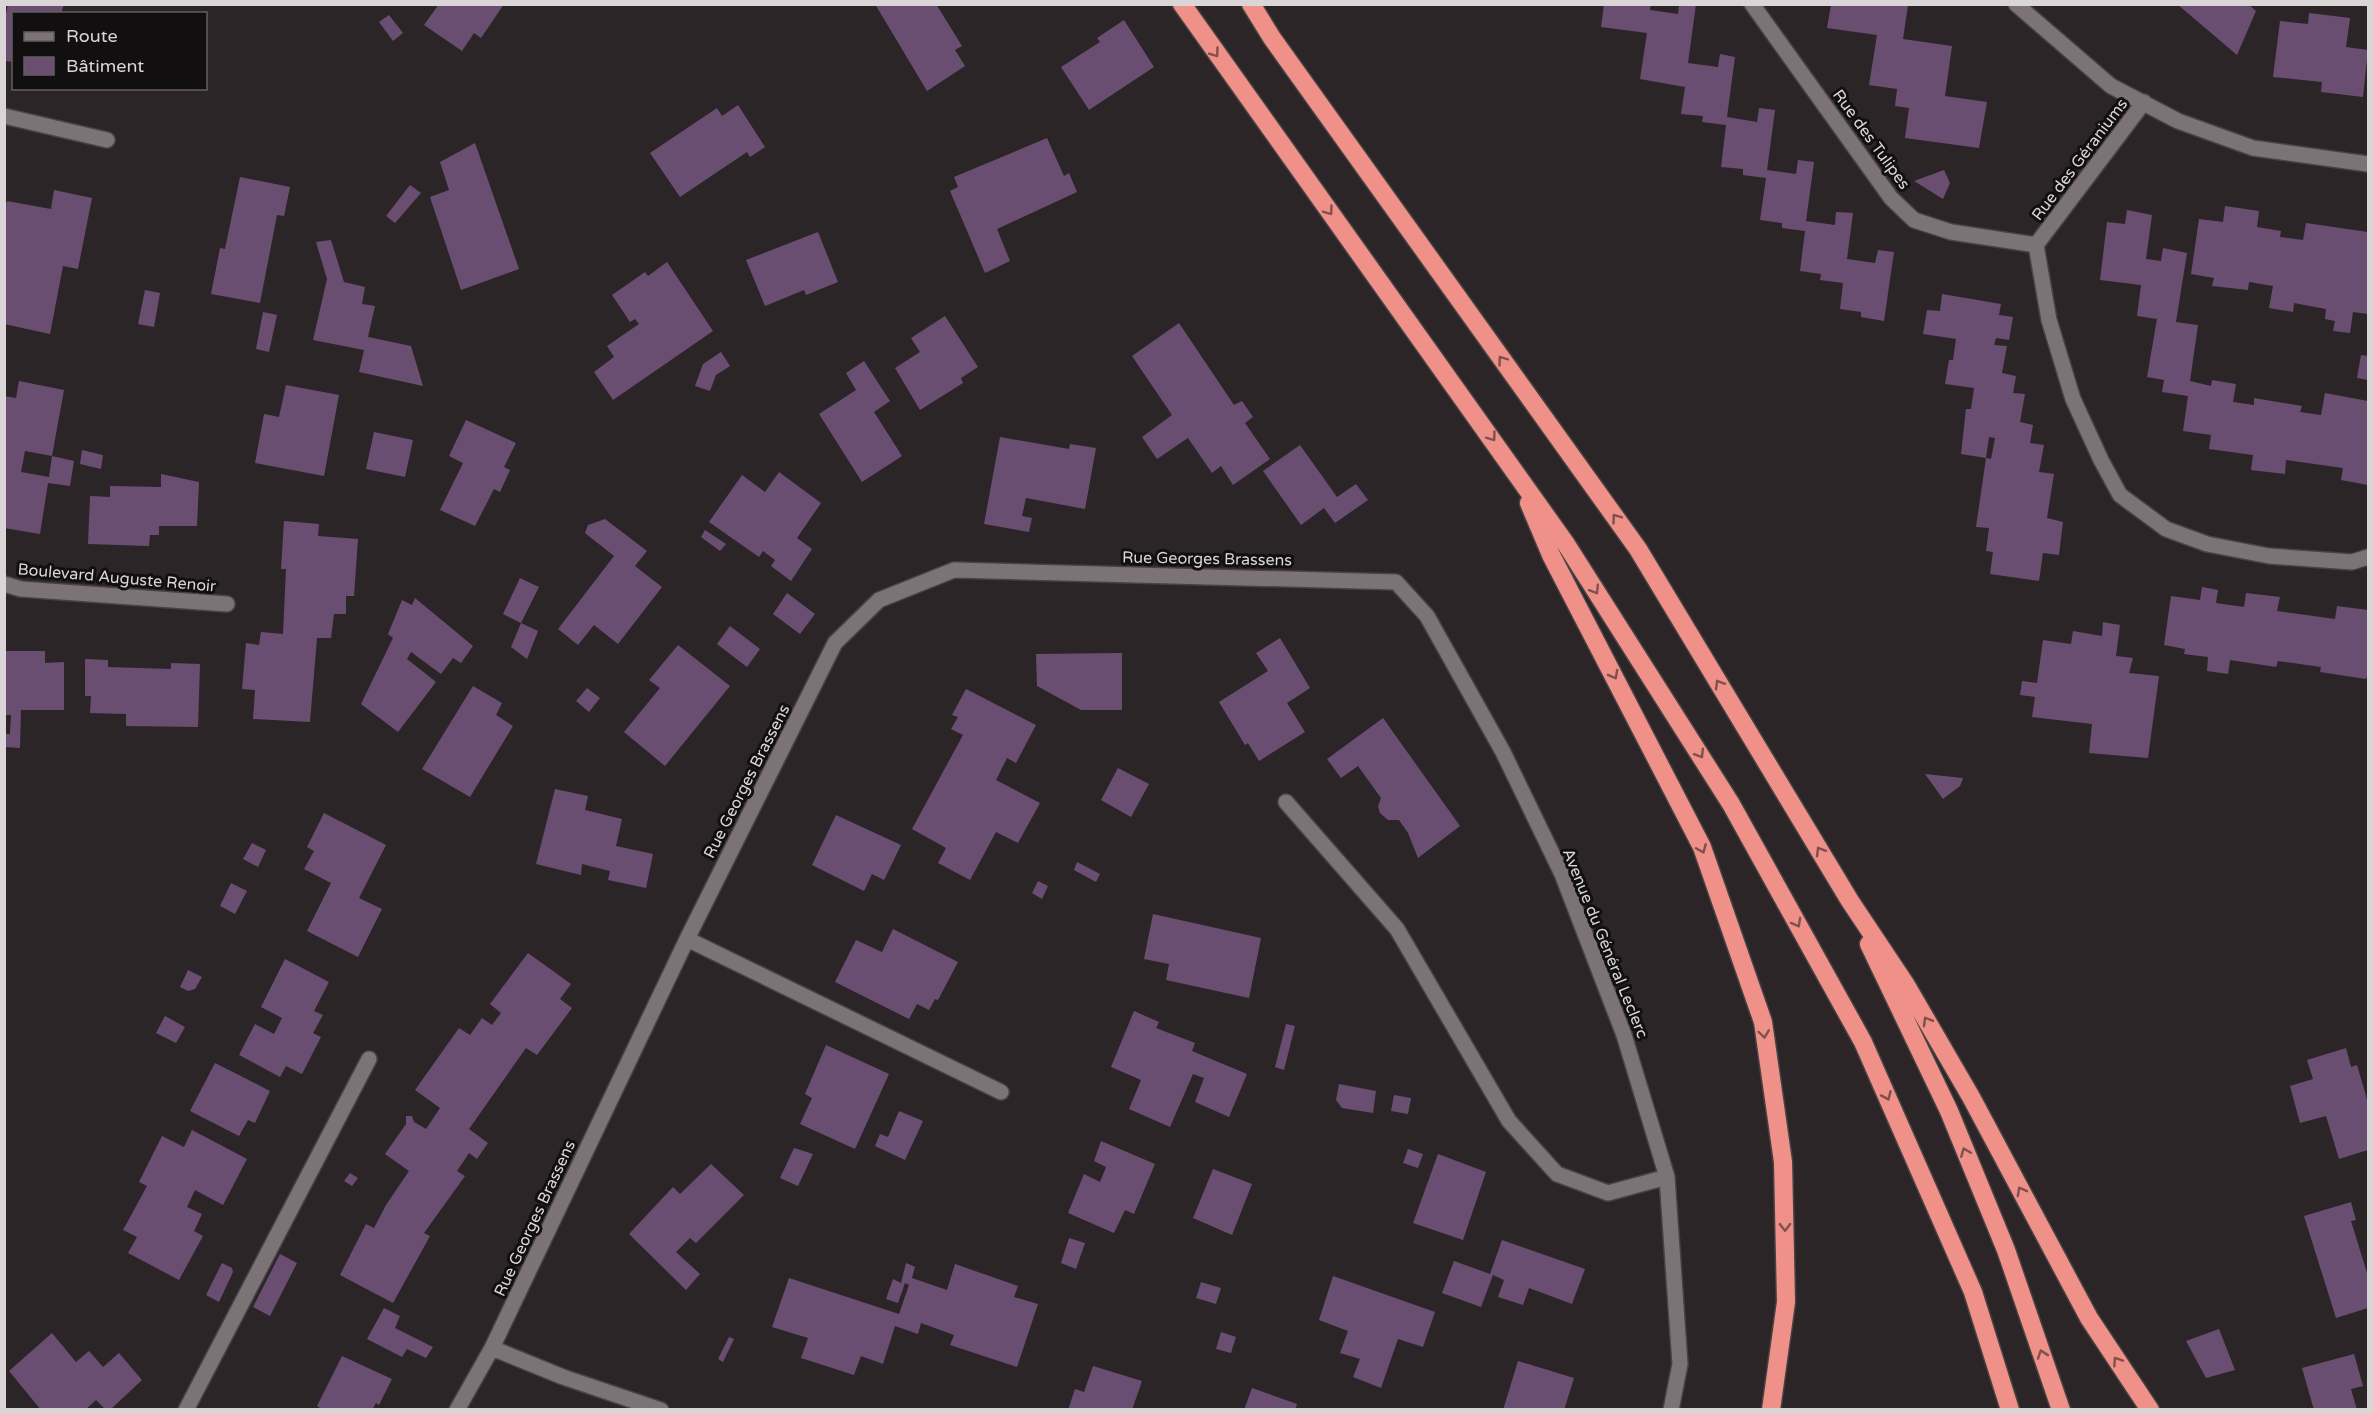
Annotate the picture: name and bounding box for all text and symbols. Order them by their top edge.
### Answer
legend [12,12,207,90]
text: Route [66,25,118,47]
one-way arrow [1208,46,1219,57]
text: Bâtiment [66,55,144,77]
street label: Rue des Tulipes [1828,86,1914,193]
street label: Rue des Géraniums [2027,95,2132,225]
one-way arrow [1322,205,1333,216]
one-way arrow [1499,355,1510,366]
one-way arrow [1485,431,1496,442]
one-way arrow [1612,514,1623,525]
street label: Rue Georges Brassens [1122,548,1292,570]
street label: Boulevard Auguste Renoir [17,559,218,597]
one-way arrow [1588,583,1599,594]
one-way arrow [1606,669,1618,680]
one-way arrow [1715,680,1726,690]
street label: Rue Georges Brassens [699,701,794,862]
one-way arrow [1692,748,1703,759]
one-way arrow [1695,843,1707,854]
street label: Avenue du Général Leclerc [1558,846,1652,1041]
one-way arrow [1815,847,1827,857]
one-way arrow [1790,917,1801,927]
one-way arrow [1922,1017,1934,1027]
one-way arrow [1758,1029,1770,1038]
one-way arrow [1879,1090,1891,1101]
street label: Rue Georges Brassens [490,1137,580,1300]
one-way arrow [1960,1147,1972,1158]
one-way arrow [2017,1187,2028,1198]
one-way arrow [1778,1223,1791,1232]
one-way arrow [2036,1349,2049,1360]
one-way arrow [2113,1357,2124,1368]

